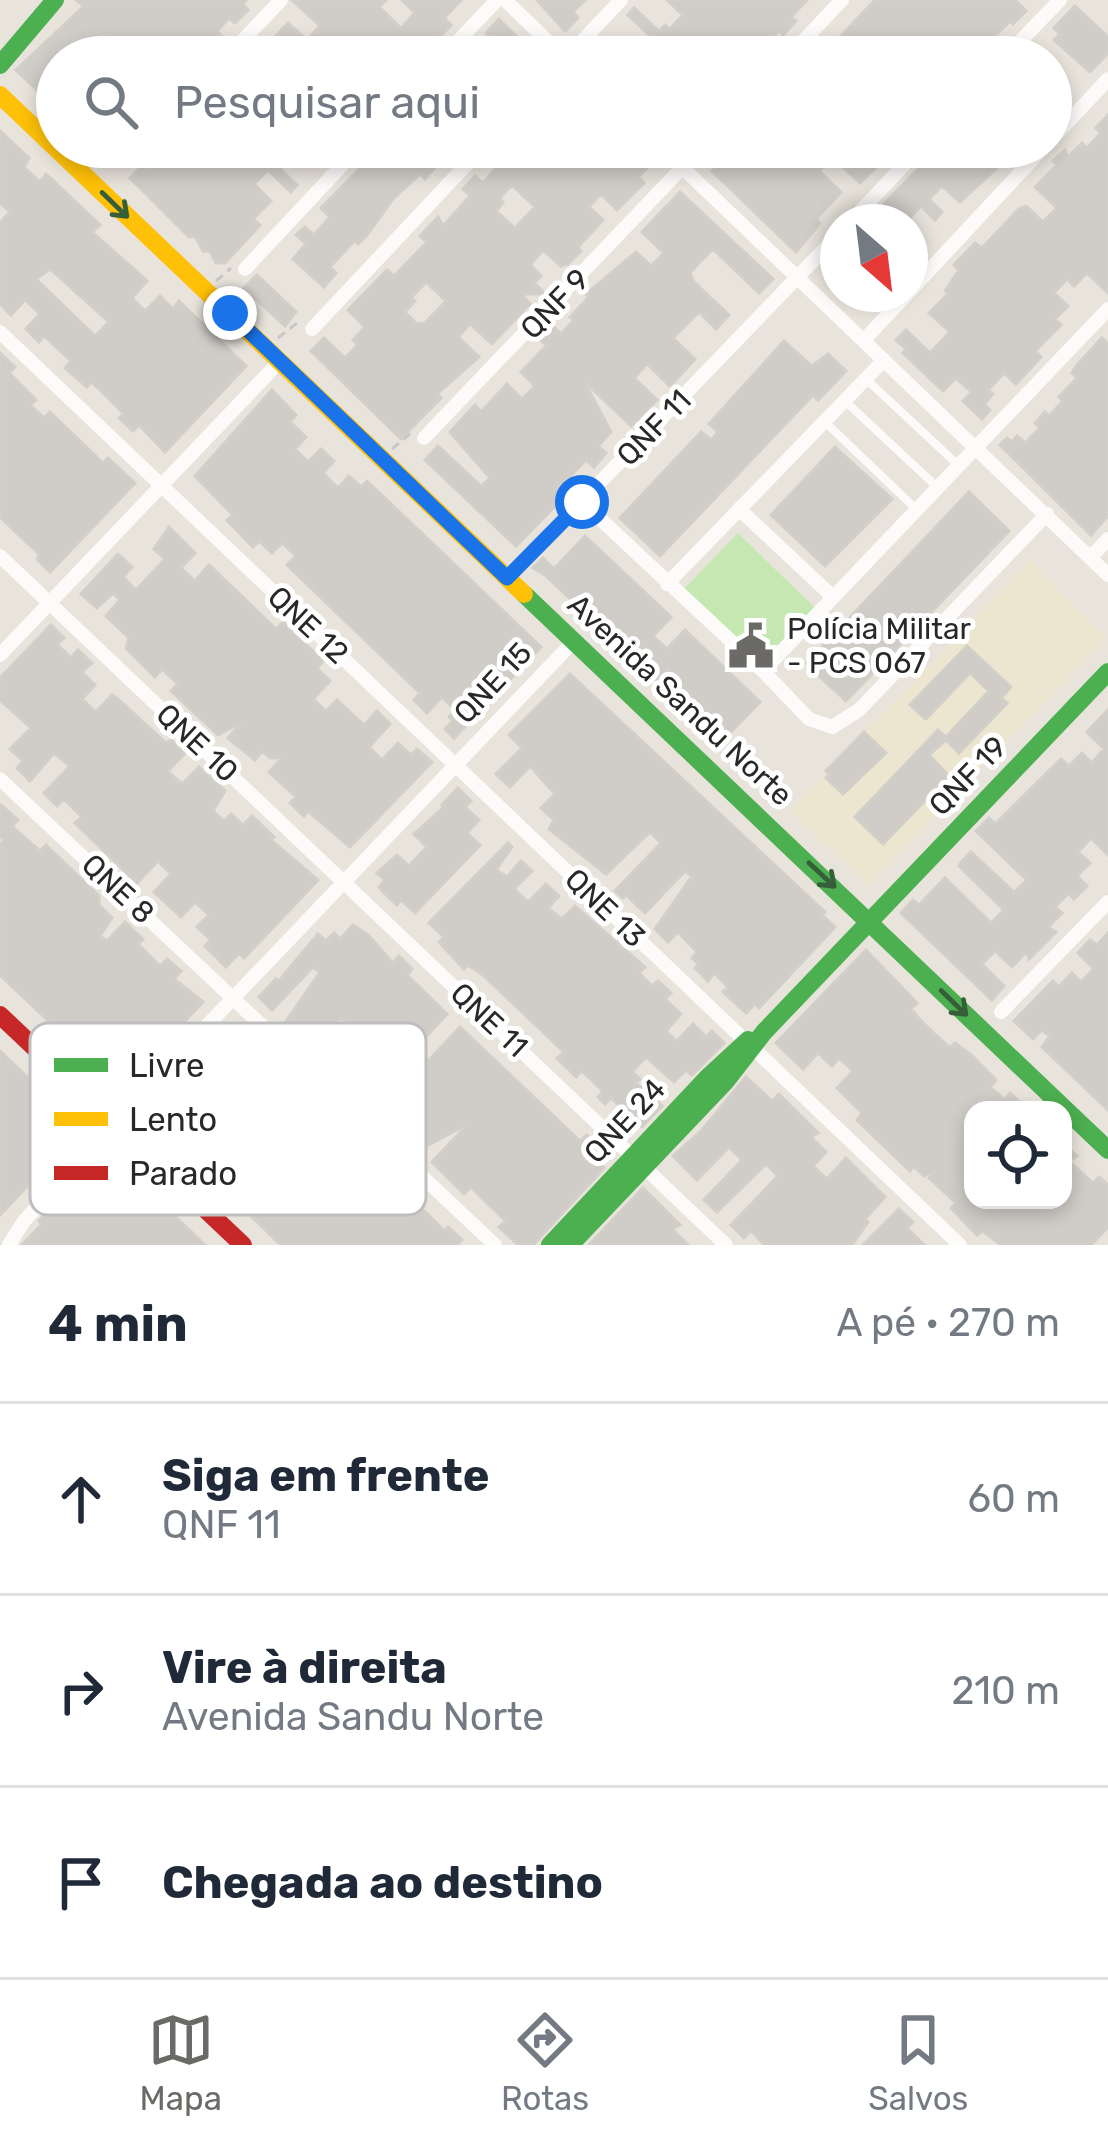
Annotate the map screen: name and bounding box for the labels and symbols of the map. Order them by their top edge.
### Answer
one-way arrow [100,190,129,218]
north arrow [820,204,928,312]
street label: QNF 9 [513,262,597,346]
route end [203,286,257,340]
street label: QNF 11 [609,383,699,473]
route start [555,475,609,529]
street label: QNE 12 [260,579,356,671]
street label: Avenida Sandu Norte [560,587,800,813]
place label: Polícia Militar - PCS 067 [787,611,971,681]
public building icon: Polícia Militar - PCS 067 [726,621,776,671]
street label: QNE 15 [447,635,539,731]
street label: QNE 10 [149,696,245,790]
street label: QNF 19 [922,729,1014,823]
street label: QNE 8 [74,847,162,931]
one-way arrow [806,860,836,888]
street label: QNE 13 [557,861,653,955]
street label: QNE 11 [443,975,535,1065]
one-way arrow [939,988,968,1017]
legend [30,1023,426,1215]
text: Livre [129,1046,205,1085]
street label: QNE 24 [577,1071,673,1171]
text: Lento [129,1100,217,1139]
text: Parado [129,1154,237,1193]

